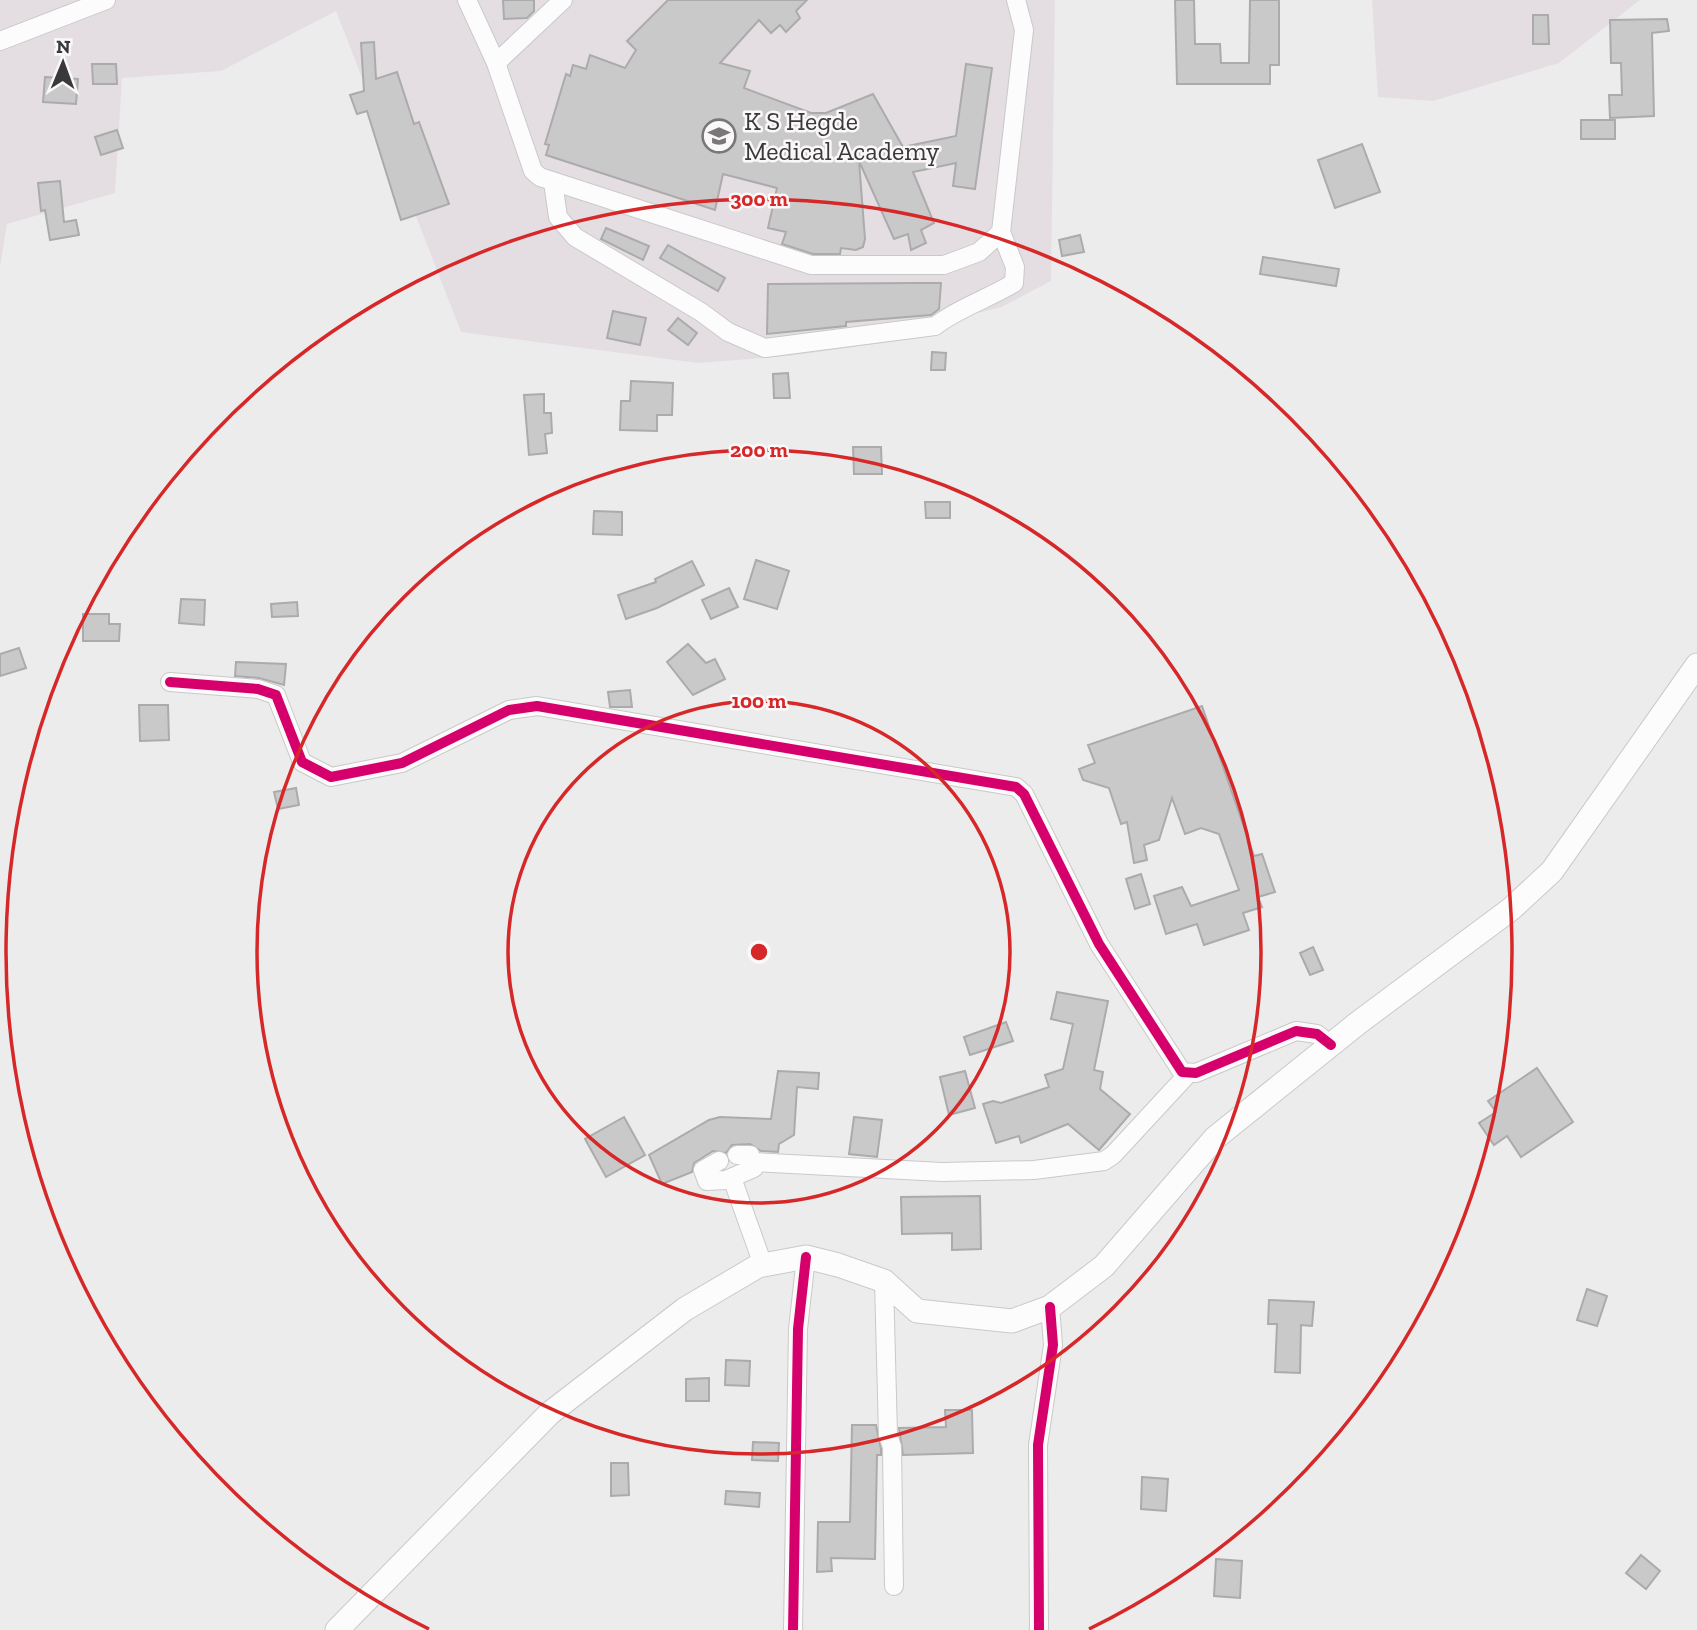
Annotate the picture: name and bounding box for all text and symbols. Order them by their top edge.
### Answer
north arrow [28,28,98,98]
text: N [56,35,71,58]
place label: K S Hegde Medical Academy [744,105,940,167]
school or university icon: K S Hegde Medical Academy [700,117,738,155]
text: 300 m [730,186,788,211]
text: 200 m [730,437,788,462]
text: 100 m [732,688,787,713]
centre of rings [747,940,771,964]

